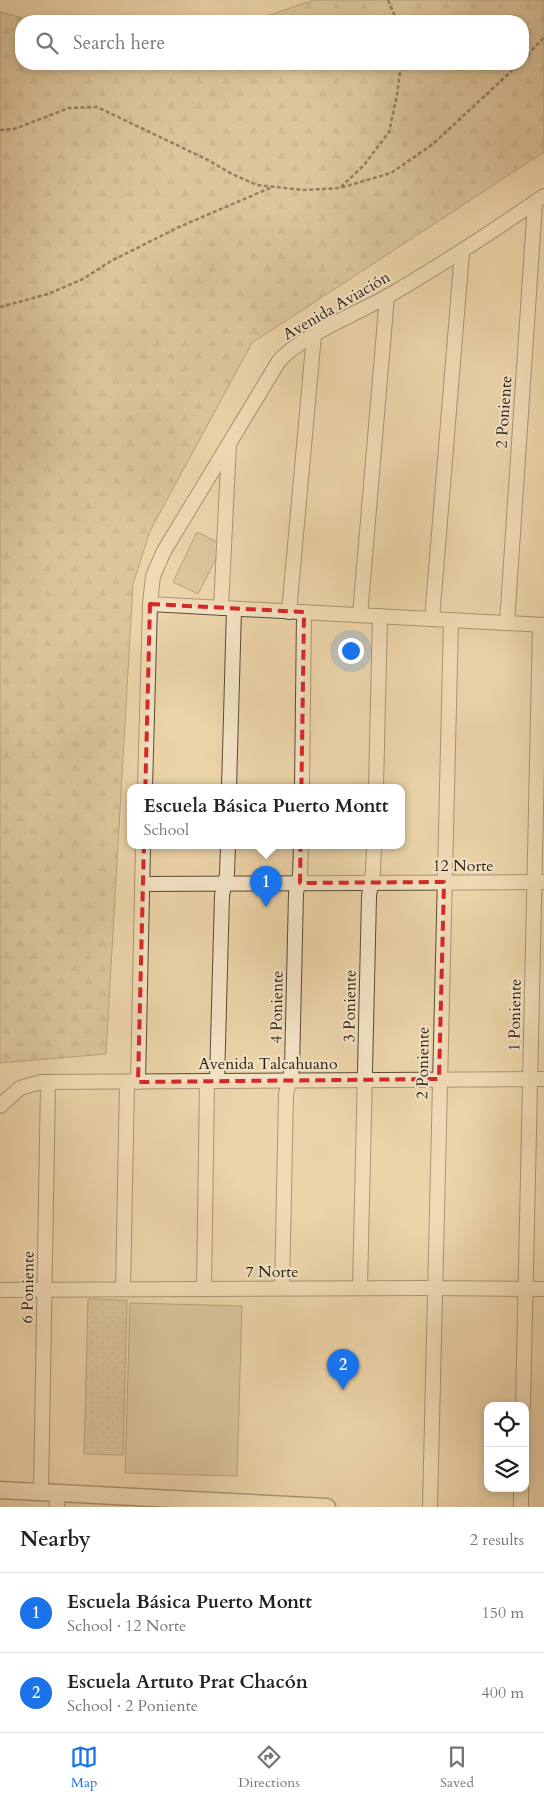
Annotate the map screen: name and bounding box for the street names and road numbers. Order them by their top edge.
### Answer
street label: Avenida Aviación [279,266,394,346]
street label: 2 Poniente [490,375,518,449]
street label: 12 Norte [432,855,494,877]
street label: 3 Poniente [338,969,362,1043]
street label: 4 Poniente [265,970,289,1044]
street label: 1 Poniente [503,978,527,1052]
street label: 2 Poniente [411,1026,435,1100]
street label: Avenida Talcahuano [198,1053,338,1075]
street label: 6 Poniente [16,1250,40,1324]
street label: 7 Norte [246,1261,298,1283]

